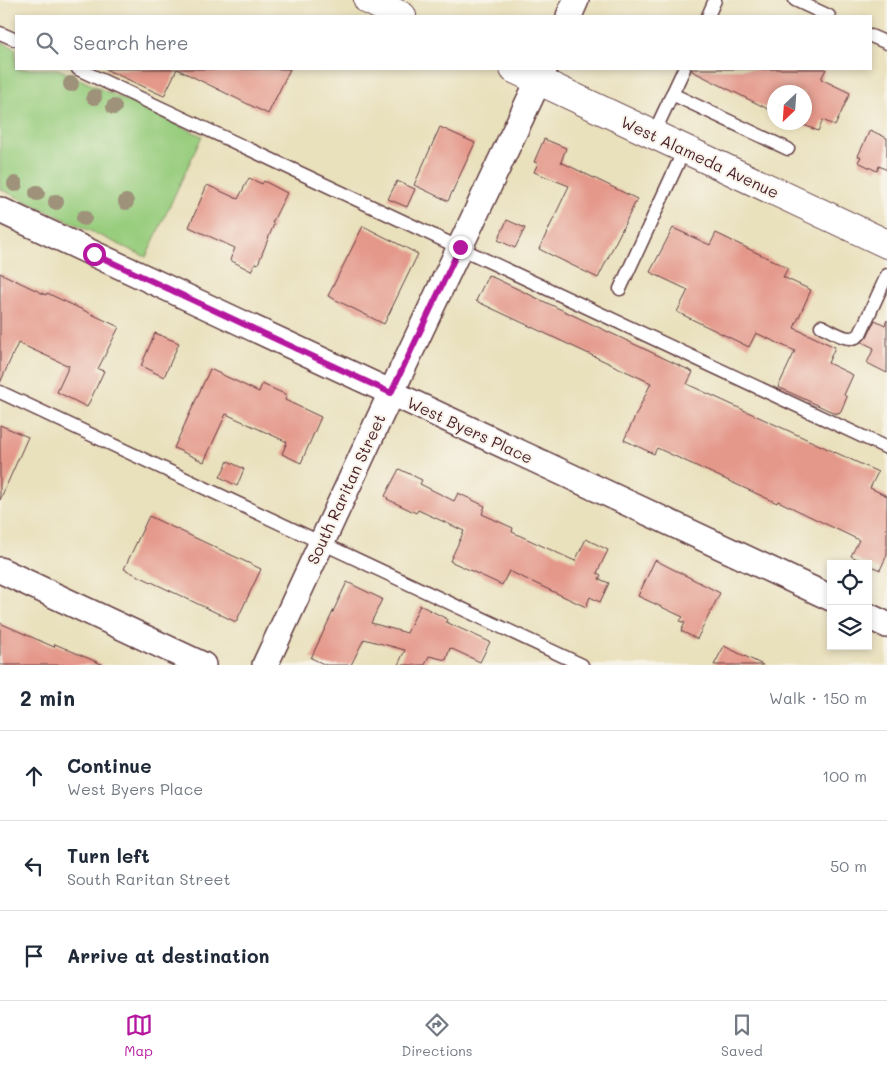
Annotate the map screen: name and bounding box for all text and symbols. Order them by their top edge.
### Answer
search box [15,15,872,70]
icon: search [33,29,61,57]
text: Search here [73,30,189,55]
north arrow [767,85,812,130]
street label: West Alameda Avenue [618,111,783,202]
route end [449,236,472,259]
route start [83,243,106,266]
street label: West Byers Place [404,391,536,468]
street label: South Raritan Street [301,410,390,567]
map controls [827,560,872,650]
button: locate [827,560,872,605]
button: layers [827,605,872,650]
text: 2 min [20,684,75,711]
text: Walk · 150 m [769,687,867,708]
text: Continue [67,753,152,778]
icon: ahead [20,762,48,790]
text: 100 m [822,765,867,786]
text: West Byers Place [67,778,203,799]
text: Turn left [67,843,150,868]
icon: left [20,852,48,880]
text: 50 m [830,855,867,876]
text: South Raritan Street [67,868,231,889]
icon: arrive [20,942,48,970]
text: Arrive at destination [67,943,270,968]
tab: Map [124,1011,153,1060]
tab: Directions [401,1011,473,1060]
tab: Saved [721,1011,763,1060]

